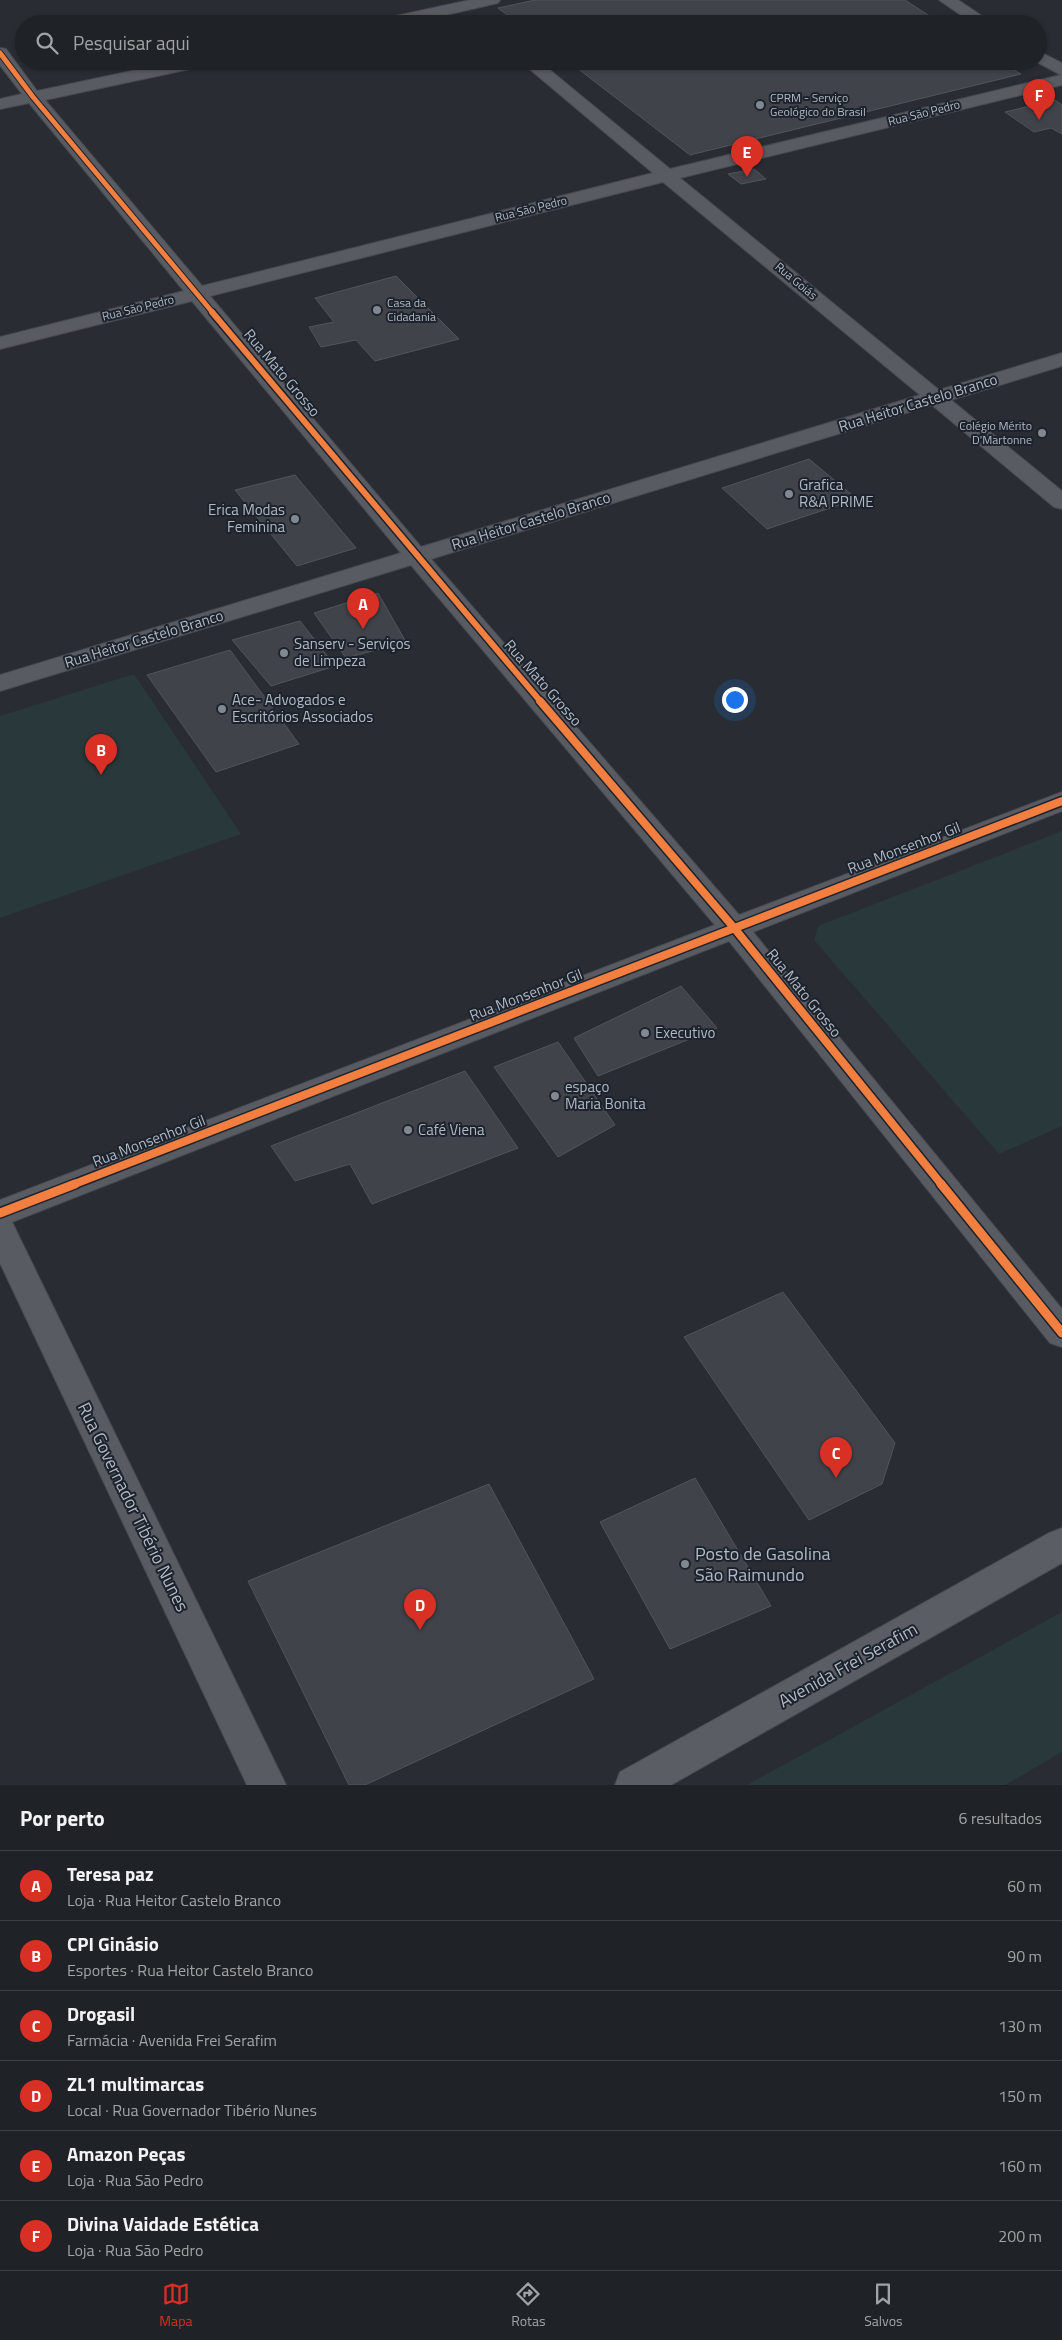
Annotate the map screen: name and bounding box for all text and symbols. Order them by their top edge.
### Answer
search box [15,15,1047,70]
text: Pesquisar aqui [73,28,190,57]
icon: search [33,29,61,57]
pin: F [1023,79,1055,120]
place label: CPRM - Serviço Geológico do Brasil [770,88,866,121]
street label: Rua São Pedro [886,94,962,131]
marker: CPRM - Serviço Geológico do Brasil [754,99,766,111]
pin: E [731,136,763,177]
street label: Rua São Pedro [493,190,569,227]
street label: Rua Goiás [771,257,822,304]
street label: Rua São Pedro [100,289,176,326]
place label: Casa da Cidadania [387,293,436,326]
marker: Casa da Cidadania [371,304,383,316]
street label: Rua Mato Grosso [239,324,326,422]
street label: Rua Heitor Castelo Branco [836,367,1000,438]
place label: Colégio Mérito D'Martonne [959,416,1032,449]
marker: Colégio Mérito D'Martonne [1036,427,1048,439]
place label: Grafica R&A PRIME [799,473,874,513]
street label: Rua Heitor Castelo Branco [449,485,613,556]
marker: Grafica R&A PRIME [783,488,795,500]
place label: Erica Modas Feminina [208,498,285,538]
marker: Erica Modas Feminina [289,513,301,525]
pin: A [347,588,379,629]
street label: Rua Heitor Castelo Branco [62,603,226,674]
place label: Sanserv - Serviços de Limpeza [294,632,411,672]
street label: Rua Mato Grosso [499,634,588,731]
marker: Sanserv - Serviços de Limpeza [278,647,290,659]
your location [722,687,748,713]
place label: Ace- Advogados e Escritórios Associados [232,688,373,728]
marker: Ace- Advogados e Escritórios Associados [216,703,228,715]
pin: B [85,734,117,775]
street label: Rua Monsenhor Gil [844,815,964,880]
street label: Rua Mato Grosso [761,943,848,1042]
street label: Rua Monsenhor Gil [466,962,586,1027]
place label: Executivo [655,1021,716,1044]
marker: Executivo [639,1027,651,1039]
place label: espaço Maria Bonita [565,1075,646,1115]
marker: espaço Maria Bonita [549,1090,561,1102]
street label: Rua Monsenhor Gil [89,1108,209,1173]
place label: Café Viena [418,1118,485,1141]
marker: Café Viena [402,1124,414,1136]
street label: Rua Governador Tibério Nunes [71,1397,196,1616]
pin: C [820,1437,852,1478]
place label: Posto de Gasolina São Raimundo [695,1540,831,1588]
marker: Posto de Gasolina São Raimundo [679,1558,691,1570]
pin: D [404,1589,436,1630]
street label: Avenida Frei Serafim [773,1615,922,1714]
text: Por perto [20,1802,105,1834]
text: 6 resultados [958,1806,1042,1830]
text: Teresa paz [67,1859,154,1888]
text: A [31,1874,41,1898]
text: 60 m [1007,1874,1042,1898]
text: Loja · Rua Heitor Castelo Branco [67,1888,281,1912]
text: CPI Ginásio [67,1929,159,1958]
text: B [31,1944,41,1968]
text: 90 m [1007,1944,1042,1968]
text: Esportes · Rua Heitor Castelo Branco [67,1958,313,1982]
text: Drogasil [67,1999,135,2028]
text: C [32,2014,40,2038]
text: 130 m [998,2014,1042,2038]
text: Farmácia · Avenida Frei Serafim [67,2028,277,2052]
text: ZL1 multimarcas [67,2069,204,2098]
text: D [31,2084,41,2108]
text: 150 m [998,2084,1042,2108]
text: Local · Rua Governador Tibério Nunes [67,2098,317,2122]
text: Amazon Peças [67,2139,186,2168]
text: E [32,2154,40,2178]
text: 160 m [998,2154,1042,2178]
text: Loja · Rua São Pedro [67,2168,203,2192]
text: Divina Vaidade Estética [67,2209,259,2238]
text: F [32,2224,40,2248]
text: 200 m [998,2224,1042,2248]
text: Loja · Rua São Pedro [67,2238,203,2262]
tab: Mapa [159,2280,193,2331]
tab: Rotas [511,2280,546,2331]
tab: Salvos [864,2280,903,2331]

